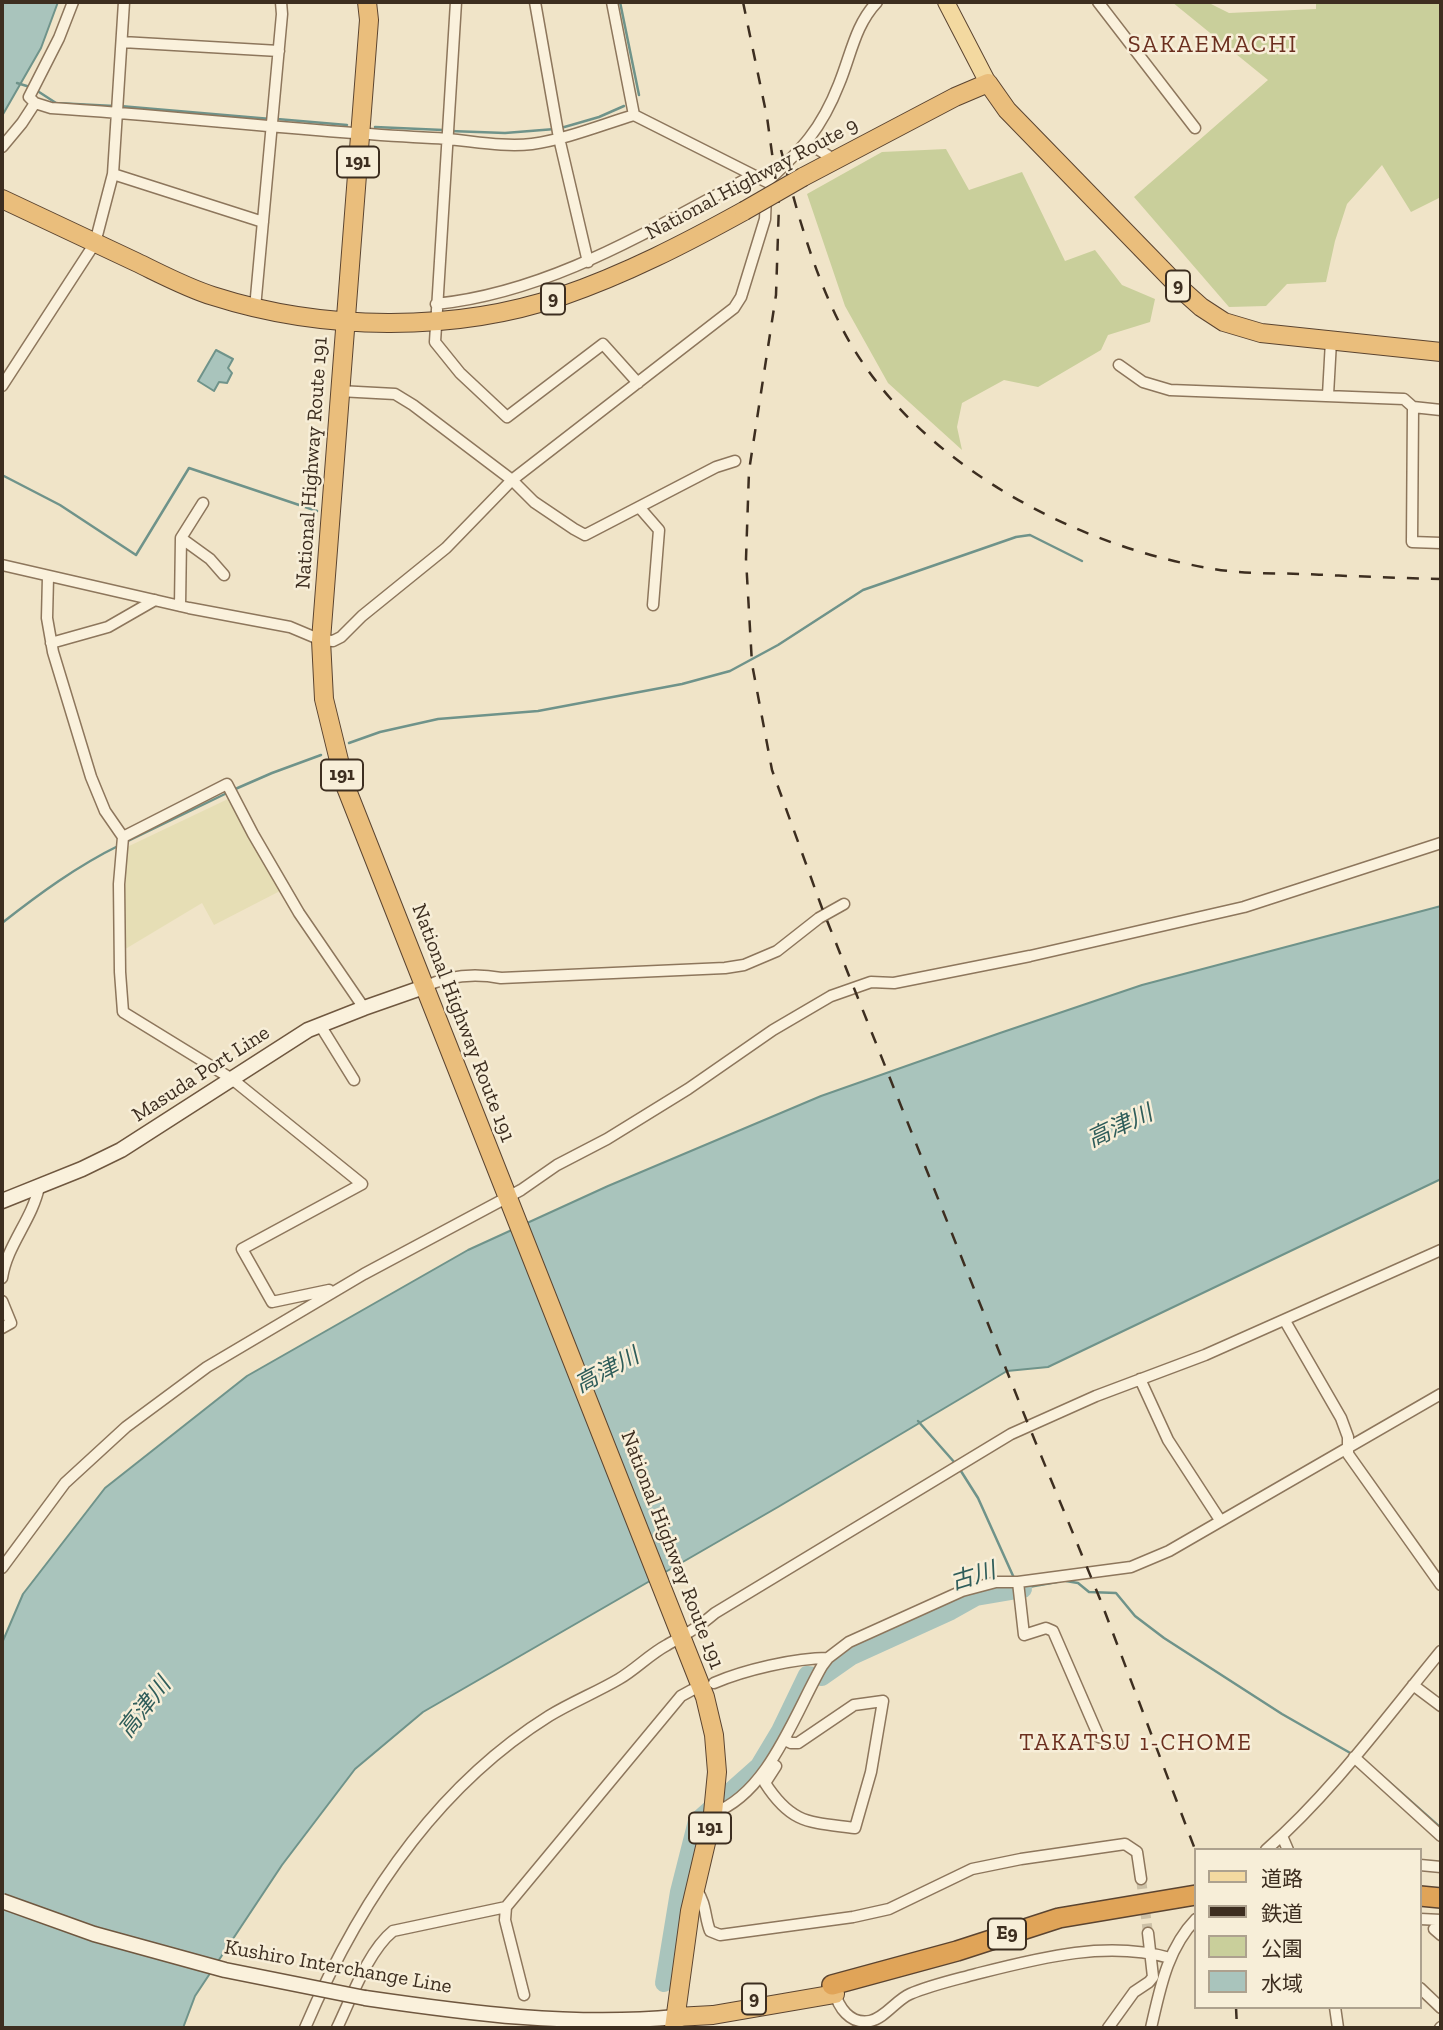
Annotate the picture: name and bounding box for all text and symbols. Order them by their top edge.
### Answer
district label: SAKAEMACHI [1129,31,1297,59]
street label: National Highway Route 9 [642,112,862,246]
road number: 191 [337,146,379,178]
road number: 9 [1166,270,1190,302]
road number: 9 [541,284,565,314]
street label: National Highway Route 191 [291,336,333,590]
road number: 191 [321,760,363,790]
street label: National Highway Route 191 [406,900,520,1146]
street label: Masuda Port Line [128,1020,274,1128]
water label: 高津川 [1083,1100,1157,1154]
water label: 高津川 [570,1343,644,1399]
street label: National Highway Route 191 [615,1427,729,1673]
water label: 古川 [947,1557,999,1597]
water label: 高津川 [113,1672,177,1744]
district label: TAKATSU 1-CHOME [1021,1729,1251,1757]
road number: 191 [689,1812,731,1844]
legend [1194,1848,1422,2009]
text: 道路 [1261,1866,1303,1891]
text: 鉄道 [1261,1901,1303,1926]
road number: E9 [988,1918,1026,1950]
street label: Kushiro Interchange Line [222,1935,454,1999]
text: 公園 [1261,1936,1303,1961]
text: 水域 [1261,1971,1303,1996]
road number: 9 [742,1983,766,2014]

